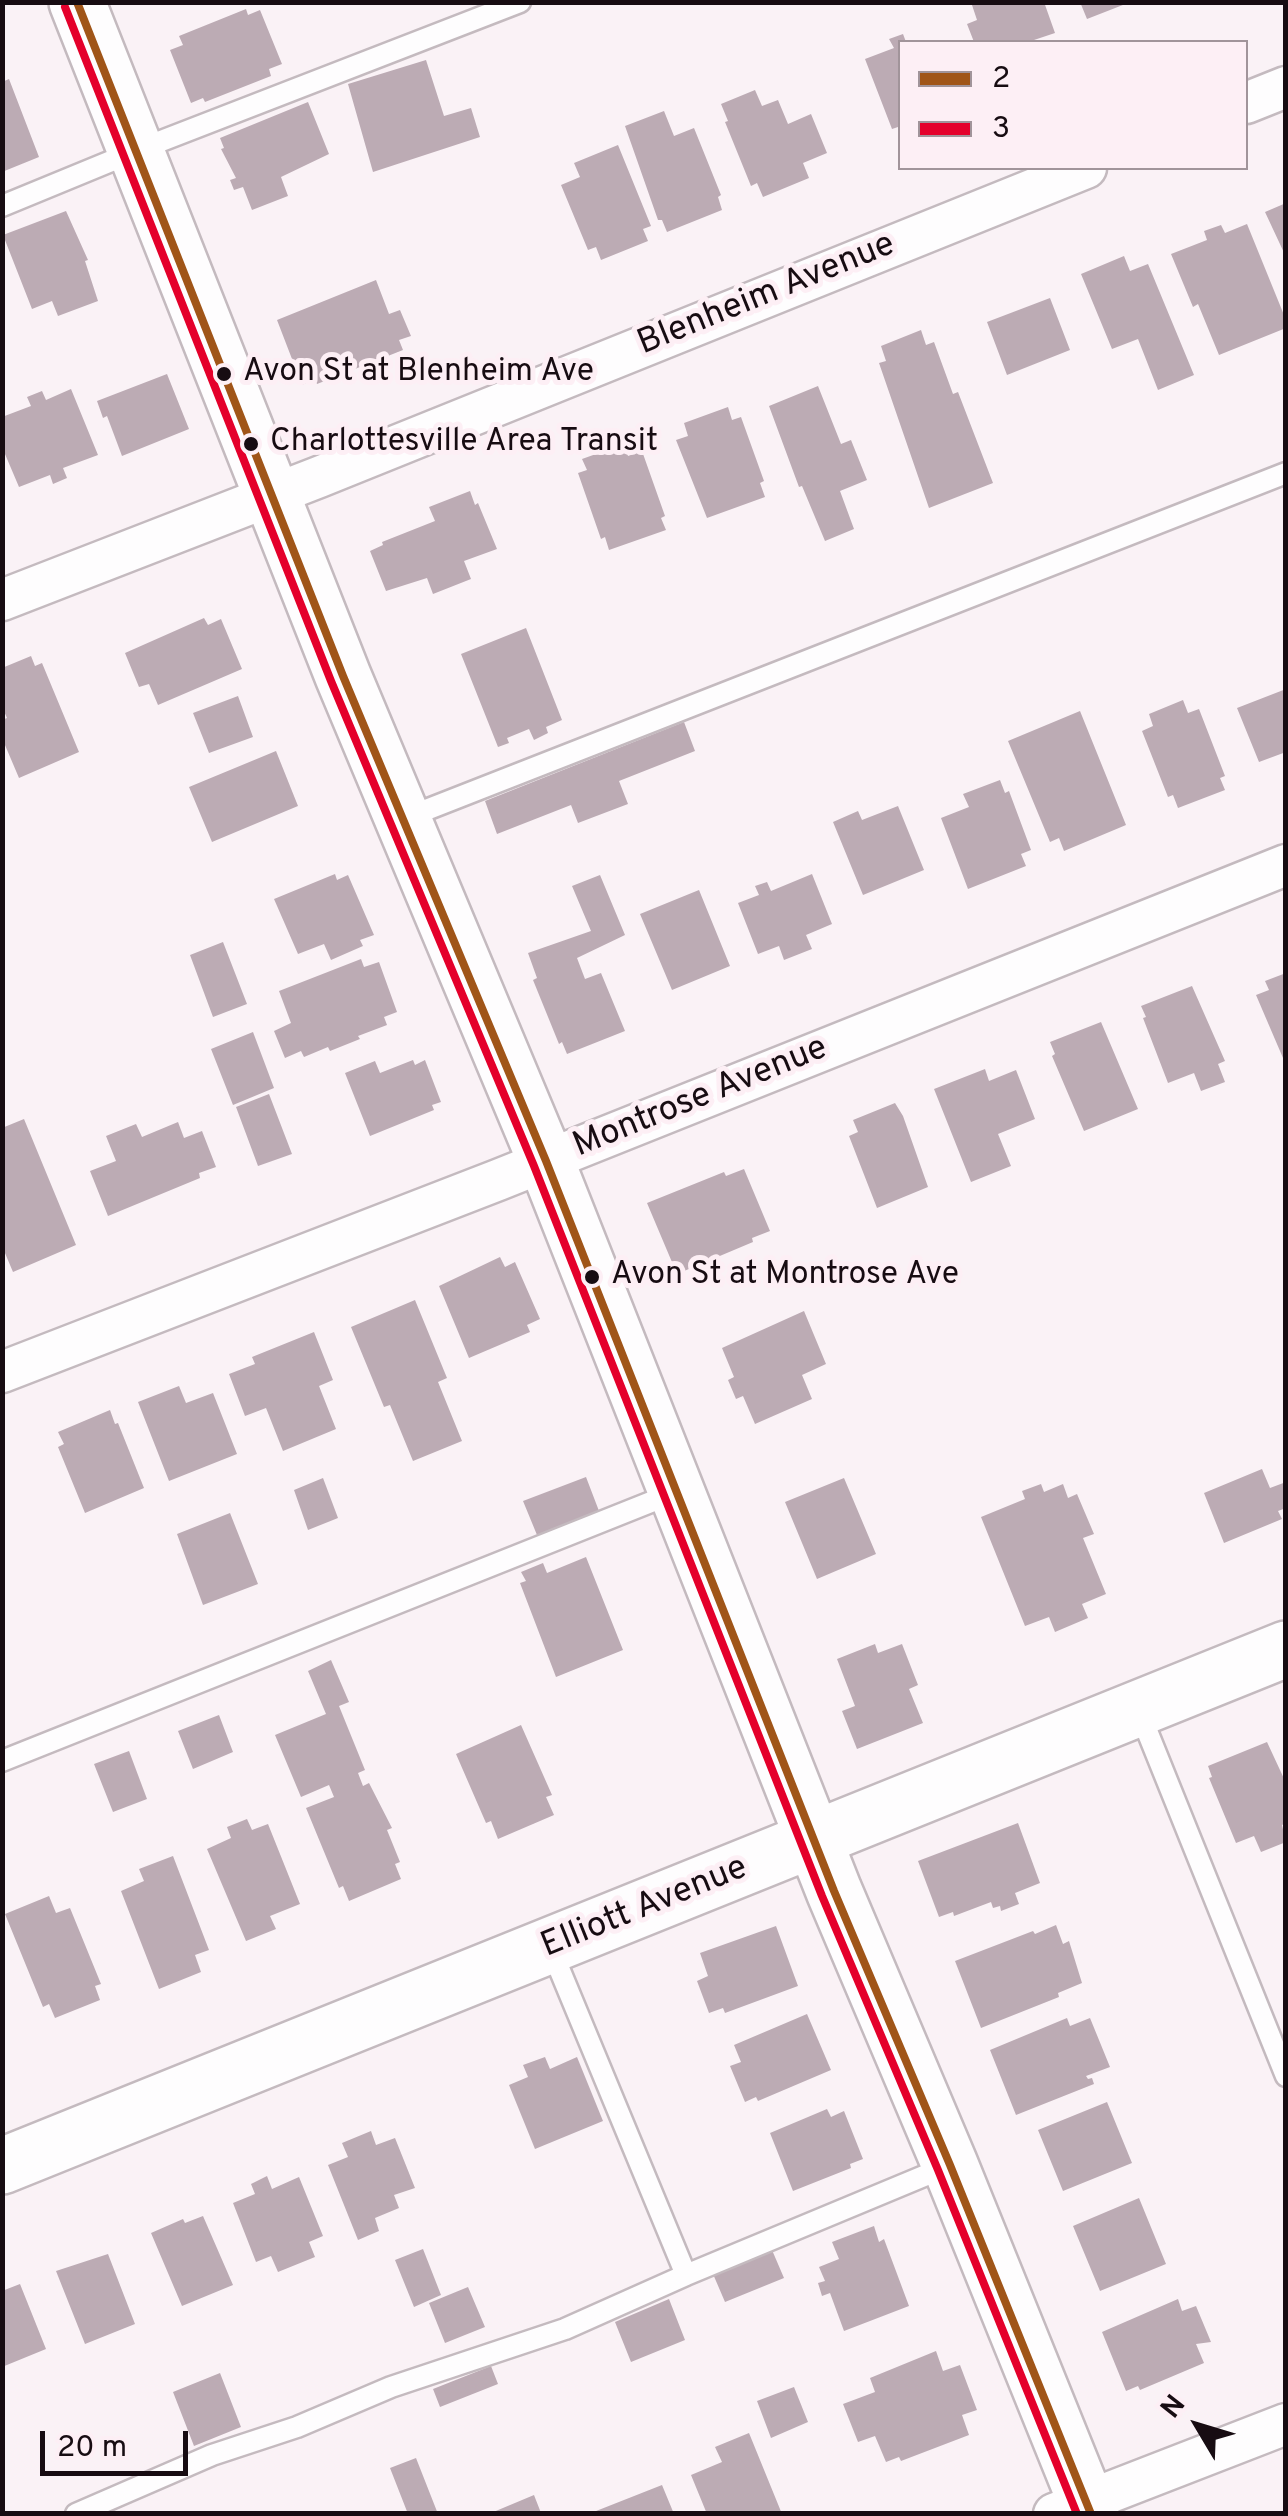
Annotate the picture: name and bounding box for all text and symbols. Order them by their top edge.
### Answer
legend [898,40,1248,170]
text: 2 [992,61,1010,98]
text: 3 [992,111,1010,148]
street label: Blenheim Avenue [632,225,902,367]
place label: Avon St at Blenheim Ave [243,355,594,393]
marker: Avon St at Blenheim Ave [214,364,234,384]
place label: Charlottesville Area Transit [270,425,658,463]
marker: Charlottesville Area Transit [241,434,261,454]
street label: Montrose Avenue [568,1029,834,1169]
place label: Avon St at Montrose Ave [611,1258,959,1296]
marker: Avon St at Montrose Ave [582,1267,602,1287]
street label: Elliott Avenue [536,1849,754,1969]
north arrow [1148,2376,1248,2476]
text: N [1154,2389,1195,2427]
scale bar [45,2411,192,2473]
text: 20 m [57,2430,127,2467]

